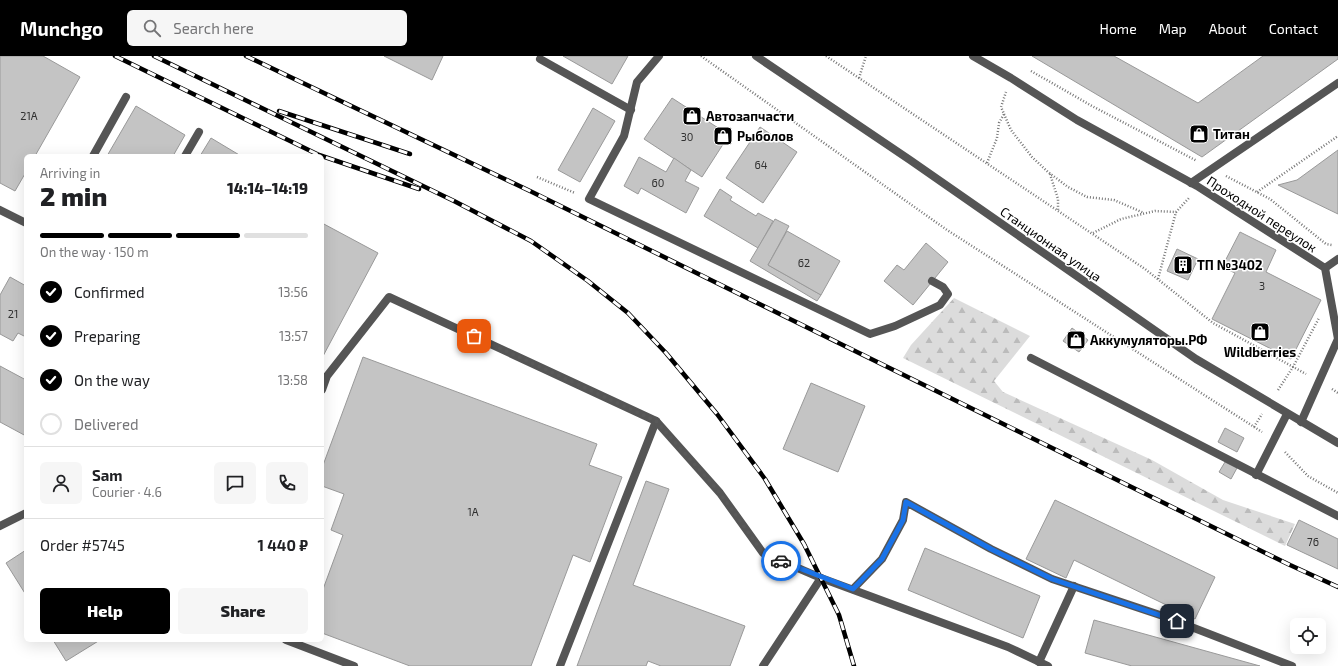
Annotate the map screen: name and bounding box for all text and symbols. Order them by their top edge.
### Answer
search box [127,10,407,46]
text: Munchgo [20,17,103,40]
icon: search [141,17,163,39]
text: Search here [173,19,254,37]
text: Home [1100,20,1137,37]
text: Map [1159,20,1187,37]
text: About [1209,20,1247,37]
text: Contact [1269,20,1318,37]
shop icon: Автозапчасти [681,105,703,127]
place label: Автозапчасти [706,108,794,124]
house number: 21А [20,109,38,122]
shop icon: Титан [1188,123,1210,145]
shop icon: Рыболов [712,125,734,147]
place label: Титан [1213,126,1250,142]
place label: Рыболов [737,128,793,144]
house number: 30 [681,130,693,143]
house number: 64 [754,158,768,171]
text: Arriving in [40,165,100,181]
street label: Проходной переулок [1204,172,1320,256]
house number: 60 [652,176,664,189]
text: 14:14–14:19 [227,179,308,197]
text: 2 min [40,180,107,211]
street label: Станционная улица [997,203,1105,285]
text: On the way · 150 m [40,244,149,260]
building icon: ТП №3402 [1172,254,1194,276]
house number: 62 [798,256,810,269]
place label: ТП №3402 [1197,257,1262,273]
house number: 3 [1259,279,1265,292]
icon: check [40,281,62,303]
text: Confirmed [74,283,145,301]
text: 13:56 [278,284,308,300]
house number: 21 [8,307,18,320]
pin [457,319,491,353]
shop icon: Wildberries [1249,321,1271,343]
icon: check [40,325,62,347]
icon: bag [463,325,485,347]
text: Preparing [74,327,140,345]
text: 13:57 [279,328,308,344]
shop icon: Аккумуляторы.РФ [1065,329,1087,351]
place label: Аккумуляторы.РФ [1090,332,1207,348]
place label: Wildberries [1224,344,1296,360]
icon: check [40,369,62,391]
text: On the way [74,371,150,389]
text: 13:58 [278,372,308,388]
text: Delivered [74,415,139,433]
button: person [40,462,82,504]
button: chat [214,462,256,504]
button: phone [266,462,308,504]
text: Sam [92,466,123,484]
text: Courier · 4.6 [92,484,162,500]
house number: 1А [467,505,479,518]
house number: 76 [1307,535,1319,548]
text: Order #5745 [40,536,125,554]
text: 1 440 ₽ [258,536,308,554]
courier [761,541,801,581]
icon: car [770,550,792,572]
button: Help [40,588,170,634]
button: Share [178,588,308,634]
pin [1160,604,1194,638]
icon: home [1166,610,1188,632]
map controls [1290,618,1326,654]
button: locate [1290,618,1326,654]

